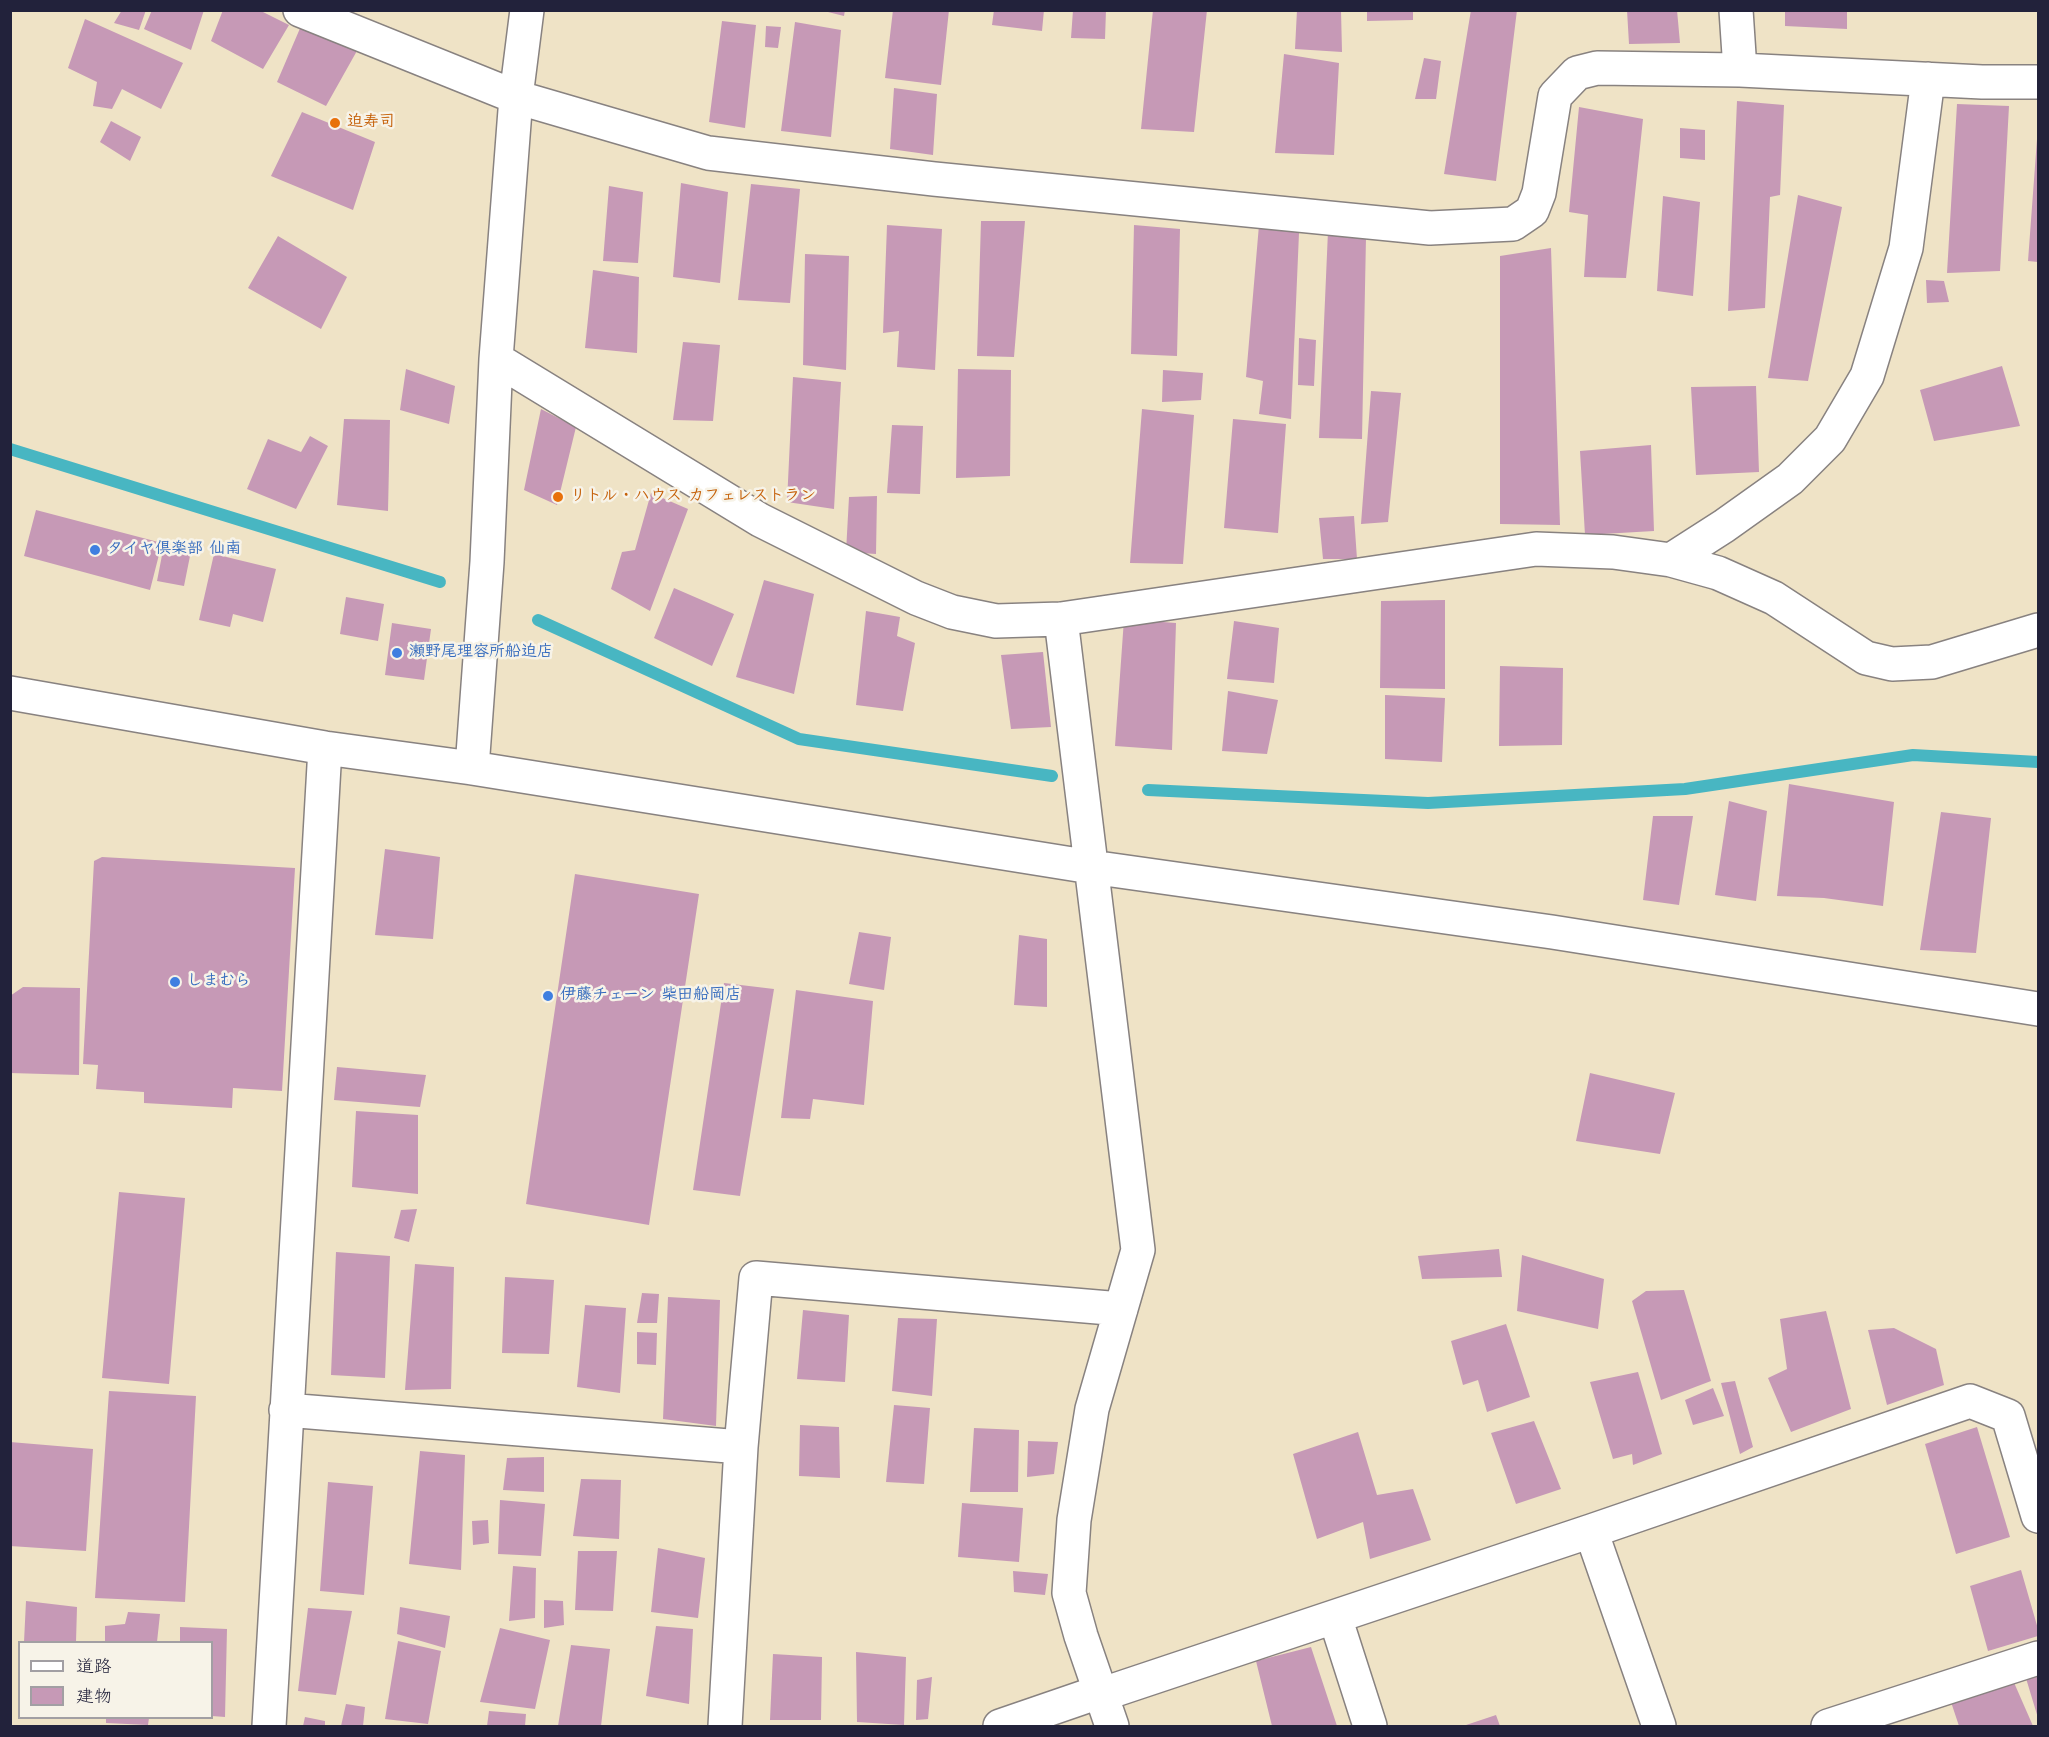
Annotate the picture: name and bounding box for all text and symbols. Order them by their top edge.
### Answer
place label: 迫寿司 [347,113,395,133]
marker: 迫寿司 [328,116,342,130]
place label: リトル・ハウス カフェレストラン [570,487,816,507]
marker: リトル・ハウス カフェレストラン [551,490,565,504]
place label: タイヤ倶楽部 仙南 [107,540,241,560]
marker: タイヤ倶楽部 仙南 [88,543,102,557]
place label: 瀬野尾理容所船迫店 [409,643,553,663]
marker: 瀬野尾理容所船迫店 [390,646,404,660]
place label: しまむら [187,972,251,992]
marker: しまむら [168,975,182,989]
place label: 伊藤チェーン 柴田船岡店 [560,986,741,1006]
marker: 伊藤チェーン 柴田船岡店 [541,989,555,1003]
legend [18,1641,213,1719]
text: 道路 [76,1653,112,1682]
text: 建物 [76,1683,112,1712]

